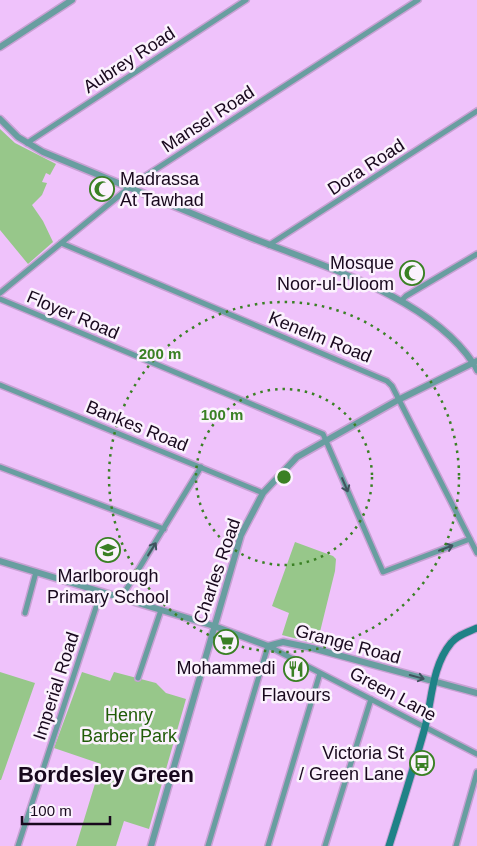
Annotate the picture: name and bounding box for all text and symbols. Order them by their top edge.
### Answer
street label: Aubrey Road [79,23,179,97]
street label: Mansel Road [158,82,258,156]
street label: Dora Road [324,135,408,199]
place label: Madrassa At Tawhad [120,169,204,210]
mosque icon: Madrassa At Tawhad [89,176,115,202]
place label: Mosque Noor-ul-Uloom [277,253,394,294]
mosque icon: Mosque Noor-ul-Uloom [399,260,425,286]
street label: Floyer Road [24,287,122,343]
street label: Kenelm Road [266,307,374,367]
text: 200 m [139,345,181,362]
street label: Bankes Road [83,396,191,456]
text: 100 m [201,406,243,423]
centre of rings [275,468,293,486]
one-way arrow [341,477,351,492]
street label: Charles Road [190,516,244,626]
school or university icon: Marlborough Primary School [95,537,121,563]
one-way arrow [147,542,157,556]
one-way arrow [438,543,453,552]
place label: Marlborough Primary School [47,566,169,607]
street label: Grange Road [293,620,403,668]
supermarket icon: Mohammedi [213,629,239,655]
street label: Imperial Road [29,630,83,742]
restaurant icon: Flavours [283,656,309,682]
place label: Mohammedi [176,658,276,678]
street label: Green Lane [346,663,440,725]
one-way arrow [409,673,425,682]
place label: Flavours [261,685,331,705]
park label: Henry Barber Park [81,705,178,746]
place label: Victoria St / Green Lane [299,743,404,784]
bus stop icon: Victoria St / Green Lane [409,750,435,776]
district label: Bordesley Green [18,762,194,787]
scale bar [22,794,110,826]
text: 100 m [30,802,72,819]

